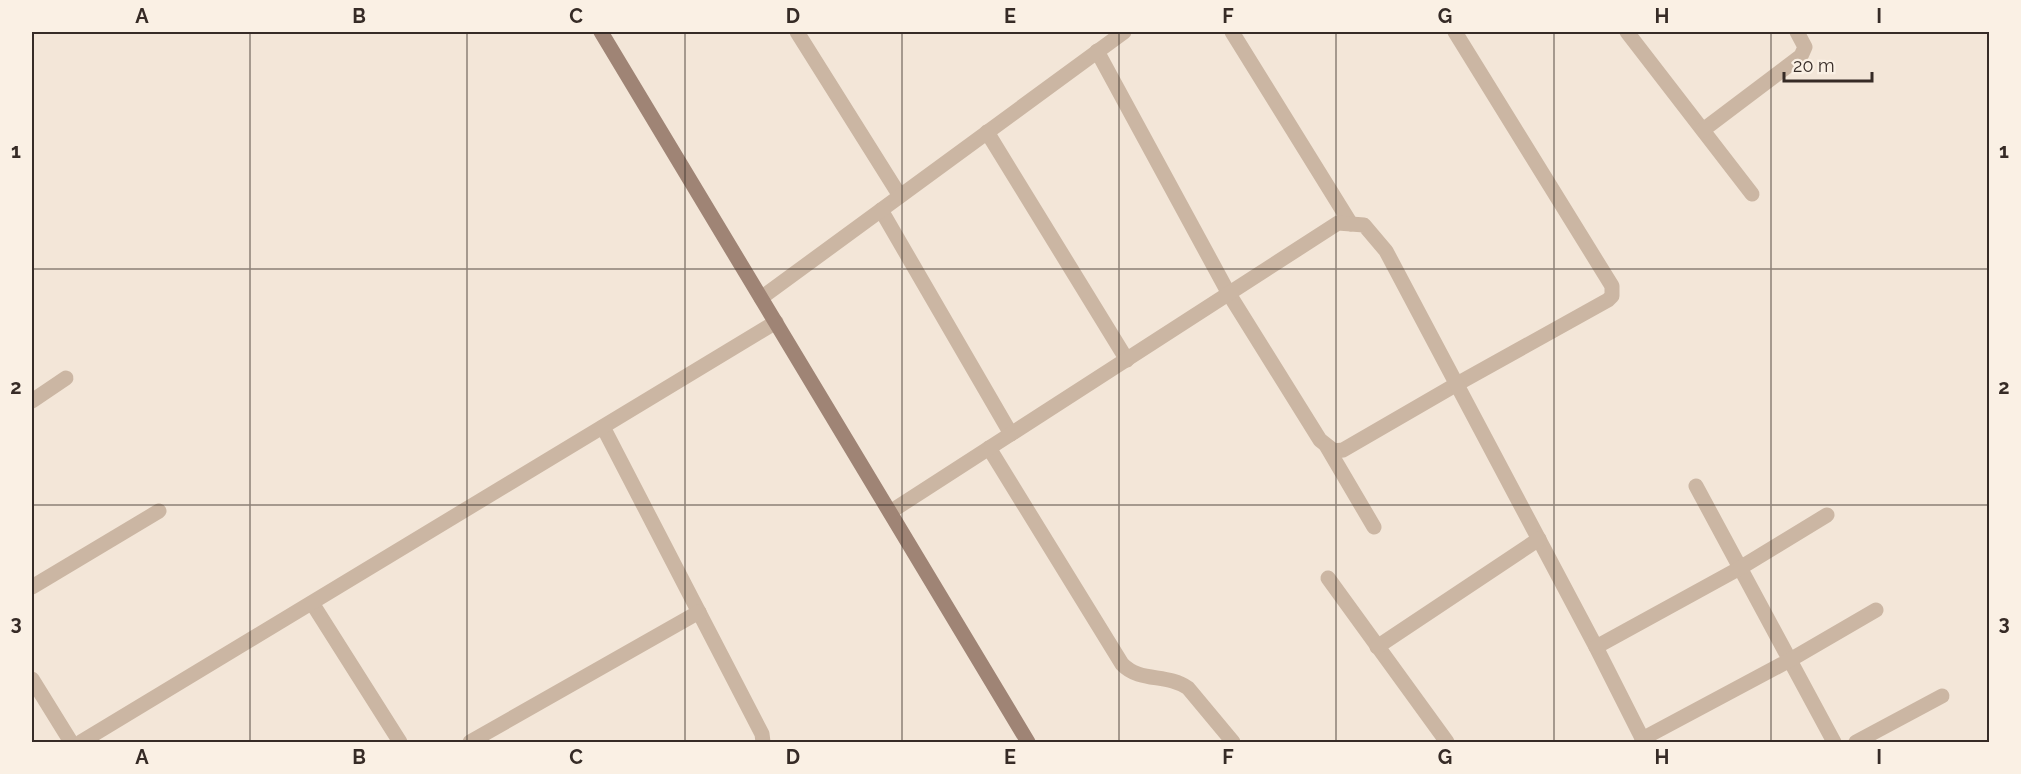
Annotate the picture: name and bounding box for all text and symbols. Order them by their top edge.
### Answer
text: A [135,4,149,28]
text: B [352,4,366,28]
text: C [569,4,583,28]
text: D [786,4,800,28]
text: E [1004,4,1016,28]
text: F [1222,4,1234,28]
text: G [1438,4,1452,28]
text: H [1655,4,1669,28]
text: I [1876,4,1882,28]
scale bar [1784,45,1872,83]
text: 20 m [1793,55,1835,76]
text: 1 [11,139,21,163]
text: 1 [1999,139,2009,163]
text: 2 [10,375,22,399]
text: 2 [1998,375,2010,399]
text: 3 [10,611,22,635]
text: 3 [1998,611,2010,635]
text: A [135,745,149,769]
text: B [352,745,366,769]
text: C [569,745,583,769]
text: D [786,745,800,769]
text: E [1004,745,1016,769]
text: F [1222,745,1234,769]
text: G [1438,745,1452,769]
text: H [1655,745,1669,769]
text: I [1876,745,1882,769]

